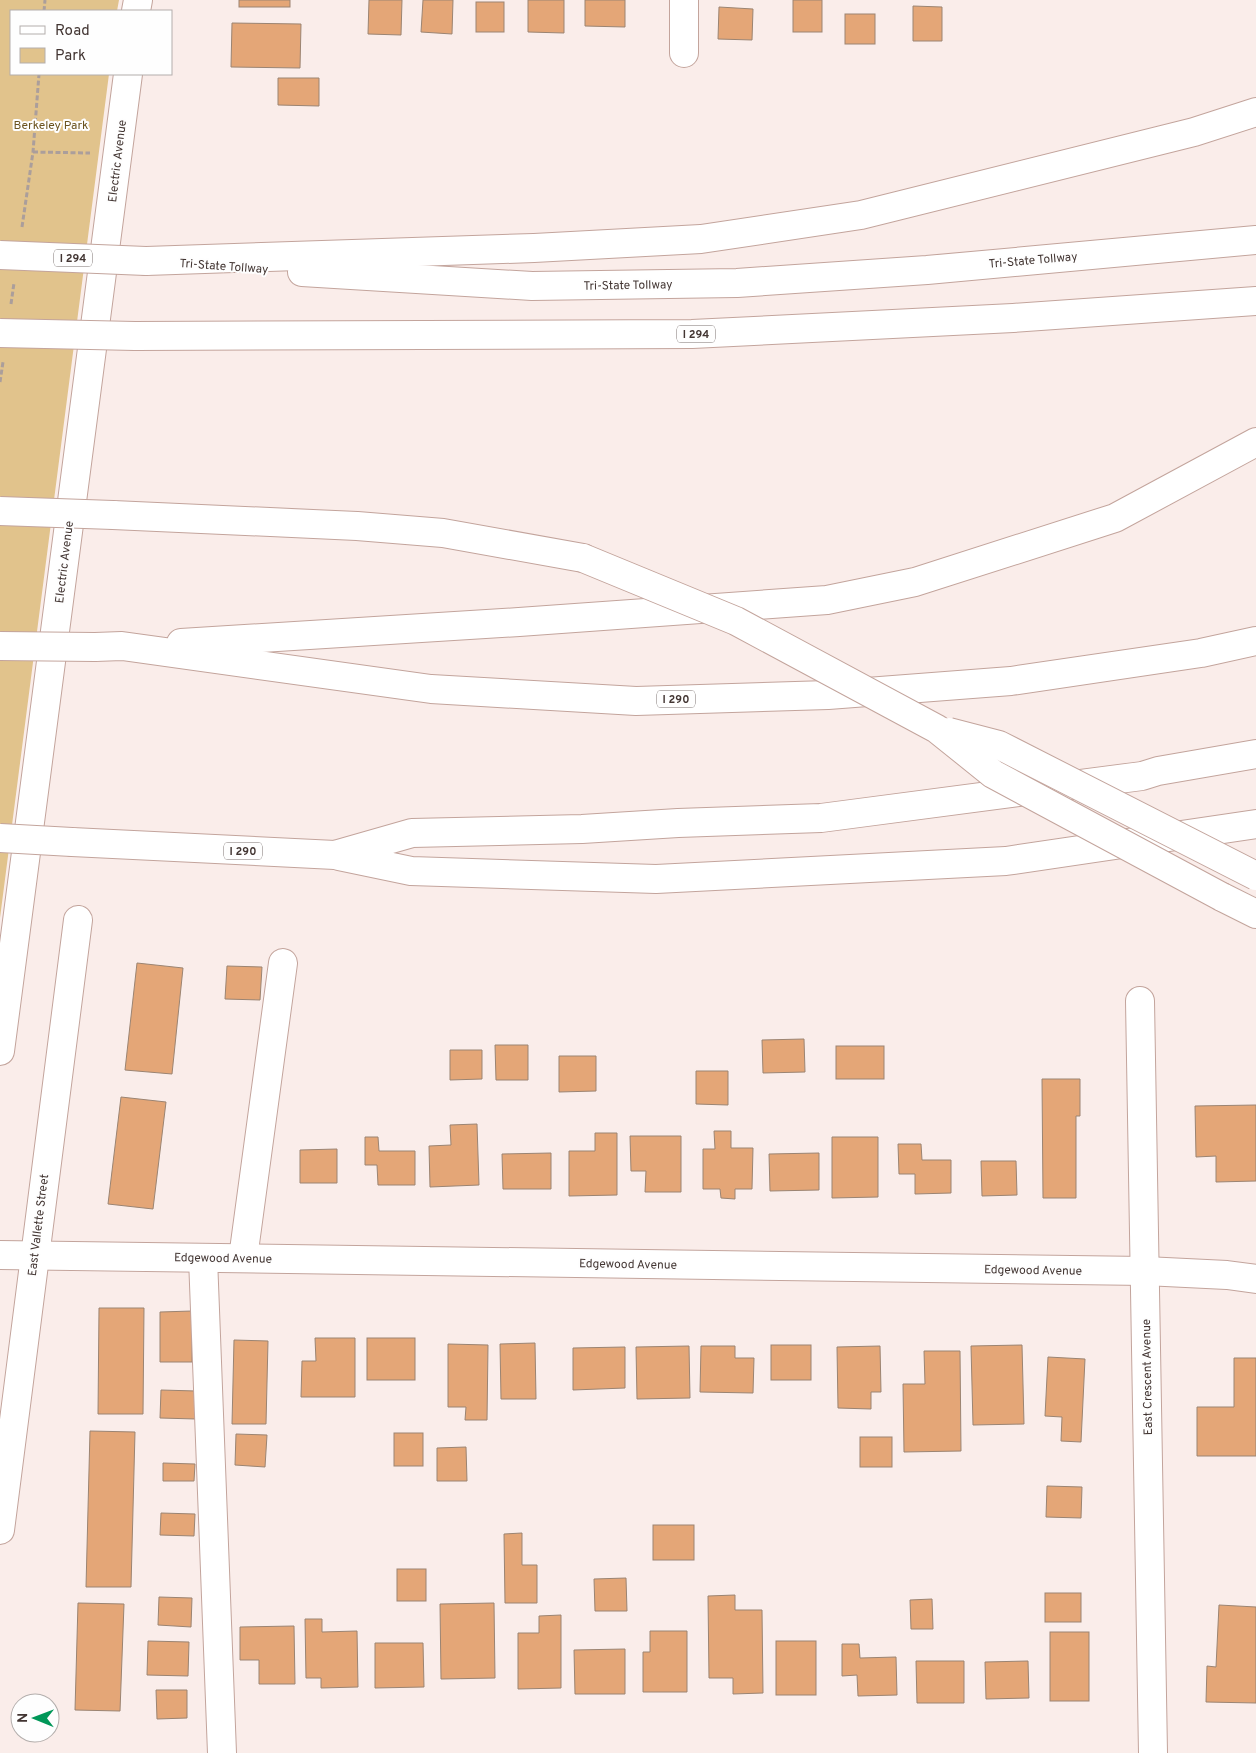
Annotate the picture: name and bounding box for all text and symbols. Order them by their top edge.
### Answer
legend [10,10,172,75]
text: Road [55,22,90,41]
text: Park [55,47,86,66]
park label: Berkeley Park [14,118,88,134]
street label: Electric Avenue [105,119,131,203]
street label: Tri-State Tollway [988,249,1078,273]
road number: I 294 [54,250,92,266]
street label: Tri-State Tollway [179,256,269,278]
street label: Tri-State Tollway [583,277,673,295]
road number: I 294 [677,326,715,342]
street label: Electric Avenue [52,520,78,604]
road number: I 290 [657,691,695,708]
road number: I 290 [224,842,262,859]
street label: East Vallette Street [25,1173,53,1277]
street label: Edgewood Avenue [174,1250,272,1268]
street label: Edgewood Avenue [579,1256,677,1274]
street label: Edgewood Avenue [984,1262,1082,1280]
street label: East Crescent Avenue [1139,1319,1157,1435]
north arrow [10,1693,60,1743]
text: N [15,1713,32,1723]

